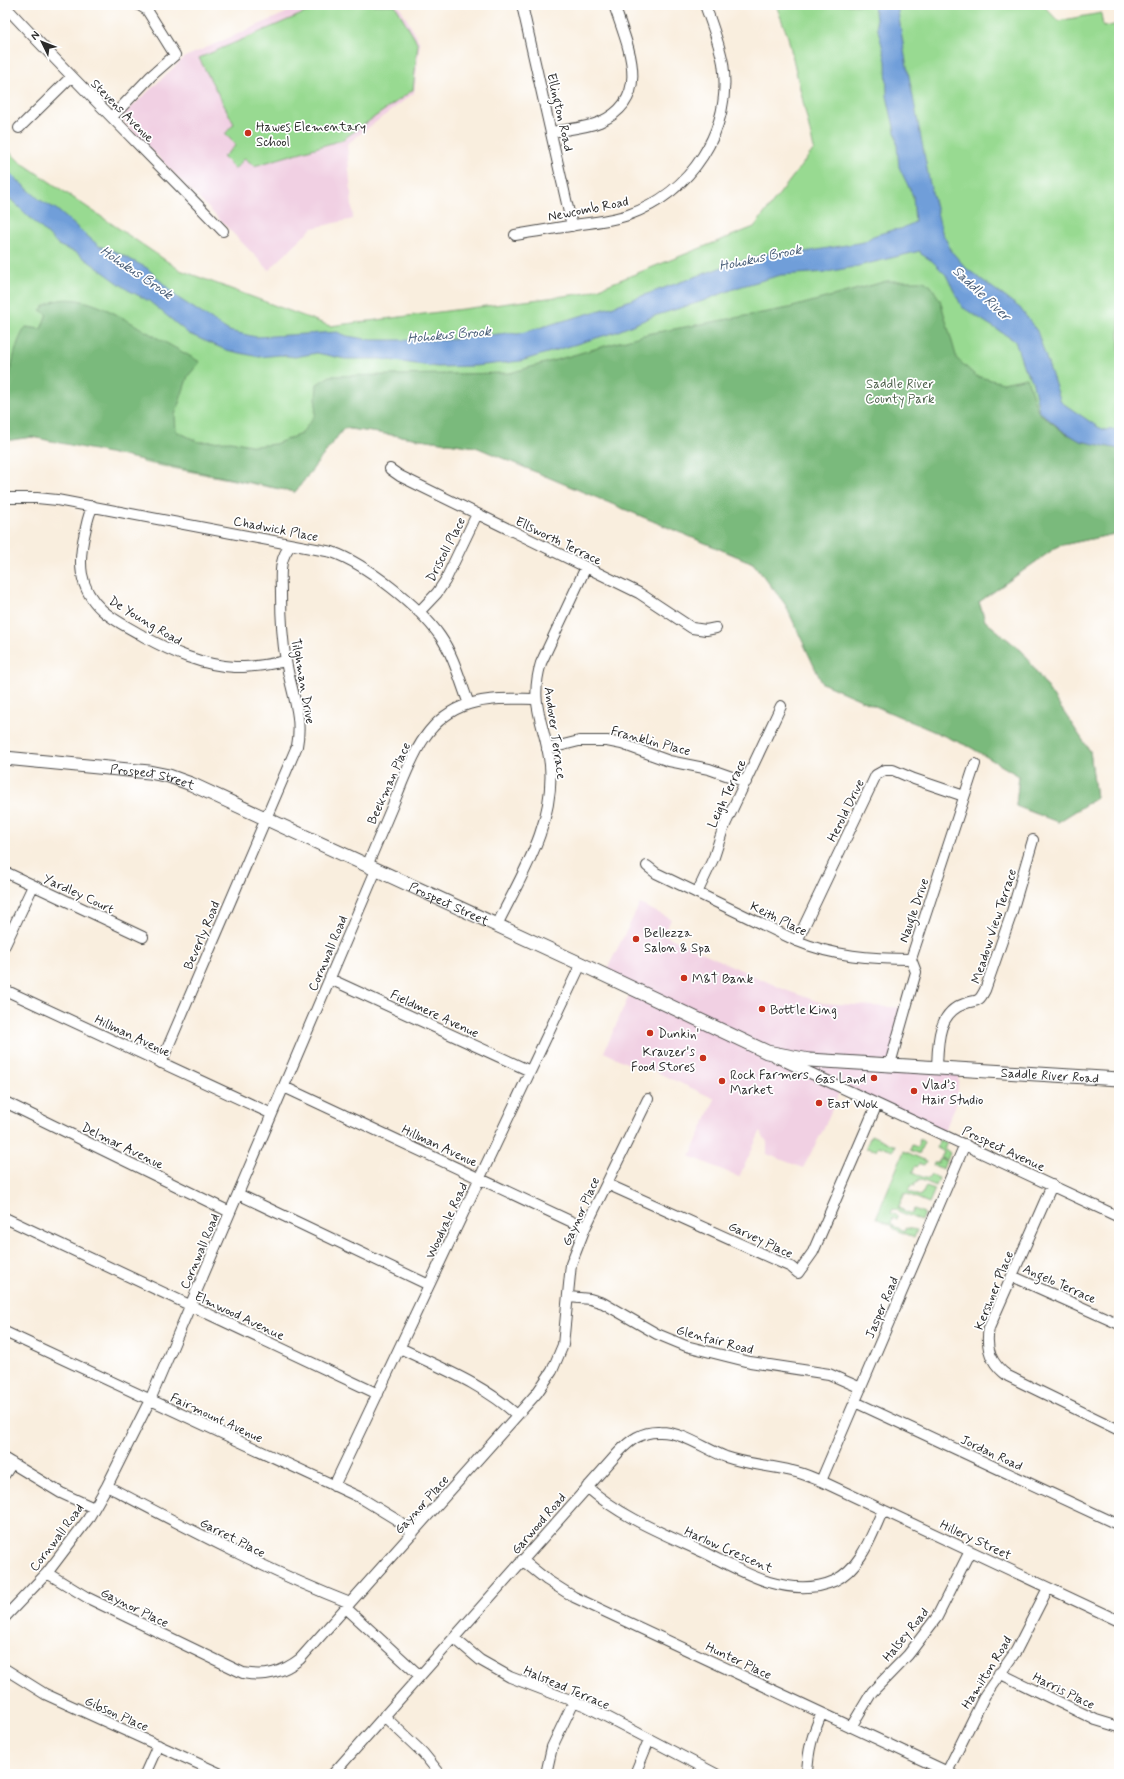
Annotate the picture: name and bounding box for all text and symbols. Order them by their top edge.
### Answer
north arrow [22,22,62,62]
text: N [28,28,43,43]
street label: Ellington Road [540,72,577,154]
street label: Stevens Avenue [87,76,157,146]
place label: Hawes Elementary School [256,119,366,151]
marker: Hawes Elementary School [243,128,253,138]
street label: Newcomb Road [546,193,630,226]
water label: Hohokus Brook [717,240,804,276]
water label: Hohokus Brook [97,242,177,304]
water label: Saddle River [948,262,1016,327]
water label: Hohokus Brook [407,322,493,348]
park label: Saddle River County Park [865,376,935,408]
street label: Chadwick Place [232,513,320,546]
street label: Ellsworth Terrace [512,513,604,570]
street label: Driscoll Place [423,514,470,585]
street label: De Young Road [105,593,185,650]
street label: Tilghman Drive [286,637,318,726]
street label: Andover Terrace [540,686,569,781]
street label: Franklin Place [609,723,693,760]
street label: Beekman Place [364,740,415,827]
street label: Leigh Terrace [704,757,751,831]
street label: Prospect Street [109,761,197,795]
street label: Herold Drive [824,776,869,845]
street label: Meadow View Terrace [968,867,1021,986]
street label: Yardley Court [40,871,117,918]
street label: Naugle Drive [896,876,935,945]
street label: Prospect Street [406,879,492,931]
street label: Keith Place [747,898,810,940]
street label: Beverly Road [180,899,224,973]
street label: Cornwall Road [305,913,352,994]
place label: Bellezza Salon & Spa [644,925,711,957]
marker: Bellezza Salon & Spa [631,934,641,944]
place label: M&T Bank [692,971,754,988]
marker: M&T Bank [679,973,689,983]
street label: Fieldmere Avenue [387,986,481,1042]
place label: Bottle King [770,1002,837,1019]
marker: Bottle King [757,1004,767,1014]
street label: Hillman Avenue [92,1011,173,1061]
place label: Dunkin' [658,1026,699,1043]
marker: Dunkin' [645,1028,655,1038]
place label: Krauzer's Food Stores [631,1044,695,1076]
marker: Krauzer's Food Stores [698,1053,708,1063]
street label: Saddle River Road [1000,1065,1100,1088]
place label: Rock Farmers Market [730,1067,809,1099]
place label: Gas Land [815,1071,866,1088]
marker: Gas Land [869,1073,879,1083]
marker: Rock Farmers Market [717,1076,727,1086]
place label: Vlad’s Hair Studio [922,1077,983,1109]
marker: Vlad’s Hair Studio [909,1086,919,1096]
place label: East Wok [827,1096,879,1113]
marker: East Wok [814,1098,824,1108]
street label: Delmar Avenue [78,1119,166,1174]
street label: Hillman Avenue [399,1121,480,1171]
street label: Prospect Avenue [959,1123,1048,1176]
street label: Gaynor Place [559,1174,604,1249]
street label: Woodvale Road [422,1180,472,1262]
street label: Cornwall Road [177,1211,224,1292]
street label: Garvey Place [725,1218,795,1263]
street label: Kershner Place [971,1248,1018,1333]
street label: Angelo Terrace [1019,1261,1099,1310]
street label: Jasper Road [862,1274,903,1341]
street label: Elmwood Avenue [192,1288,287,1345]
street label: Glenfair Road [674,1322,755,1359]
street label: Fairmount Avenue [167,1390,265,1447]
street label: Jordan Road [958,1432,1025,1475]
street label: Gaynor Place [391,1472,453,1538]
street label: Garwood Road [508,1490,570,1558]
street label: Cornwall Road [26,1501,88,1575]
street label: Garret Place [197,1515,268,1562]
street label: Hillery Street [937,1516,1014,1564]
street label: Harlow Crescent [681,1523,776,1578]
street label: Gaynor Place [97,1585,171,1632]
street label: Halsey Road [879,1604,933,1665]
street label: Hamilton Road [958,1633,1016,1712]
street label: Hunter Place [703,1639,774,1684]
street label: Halstead Terrace [521,1663,612,1714]
street label: Harris Place [1029,1669,1097,1714]
street label: Gibson Place [82,1693,151,1736]

